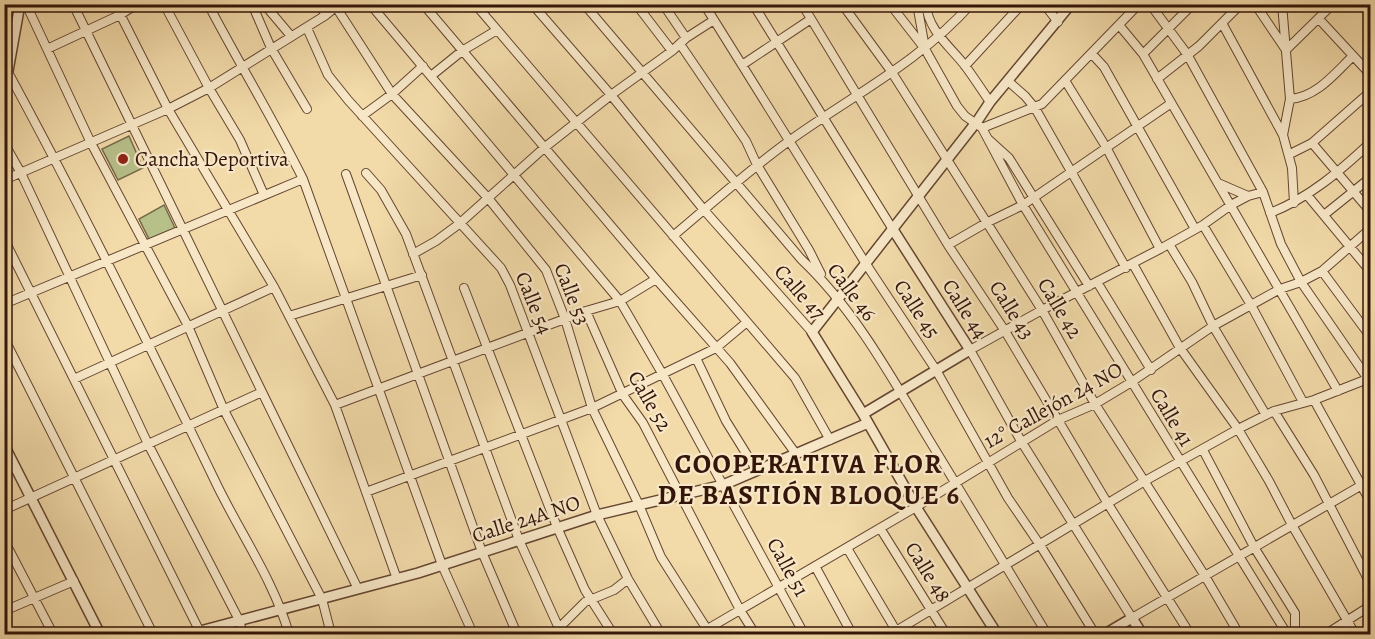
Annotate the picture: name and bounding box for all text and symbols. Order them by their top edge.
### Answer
place label: Cancha Deportiva [135,145,289,173]
marker: Cancha Deportiva [116,152,130,166]
street label: Calle 46 [821,257,883,327]
street label: Calle 47 [768,258,832,326]
street label: Calle 53 [547,259,597,329]
street label: Calle 54 [509,267,559,339]
street label: Calle 42 [1031,272,1089,344]
street label: Calle 45 [887,274,947,344]
street label: Calle 44 [936,274,994,344]
street label: Calle 43 [983,275,1041,345]
street label: 12° Callejón 24 NO [978,355,1128,455]
street label: Calle 52 [621,366,679,436]
street label: Calle 41 [1144,383,1200,451]
district label: COOPERATIVA FLOR DE BASTIÓN BLOQUE 6 [657,446,961,513]
street label: Calle 24A NO [468,488,584,550]
street label: Calle 51 [760,533,816,601]
street label: Calle 48 [899,536,957,608]

